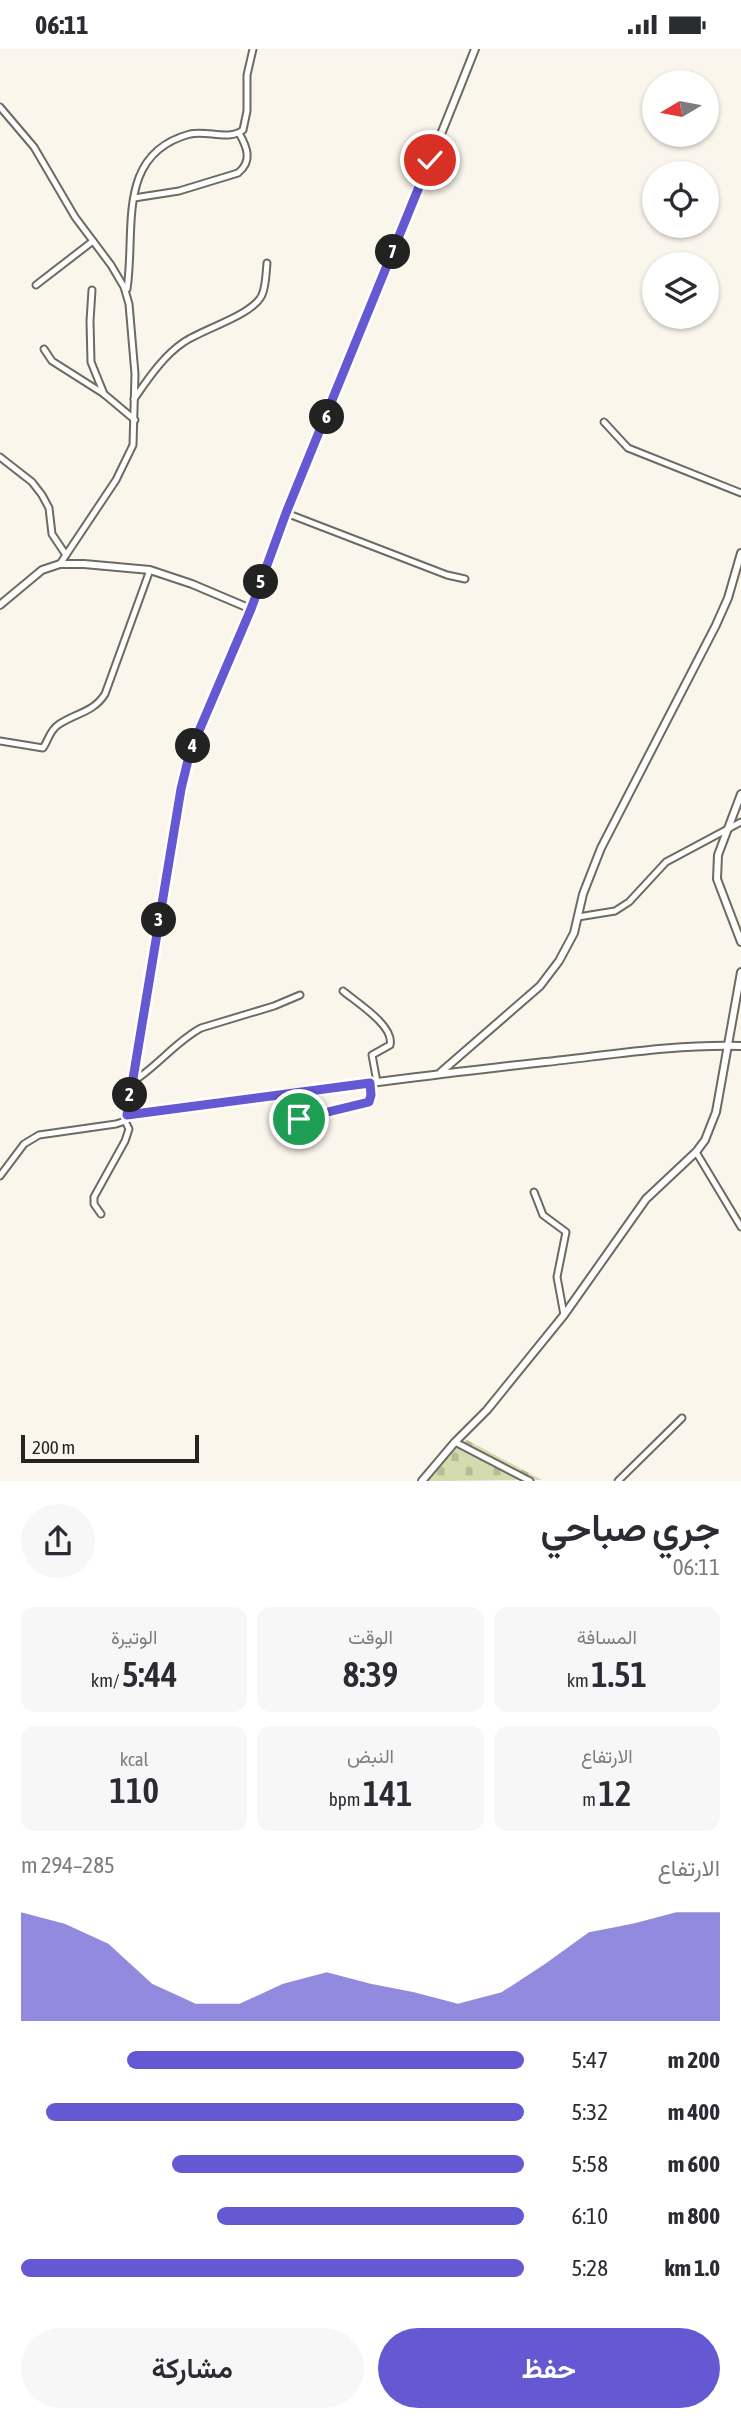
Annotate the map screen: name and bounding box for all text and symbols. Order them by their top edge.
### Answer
text: 06:11 [35,10,89,40]
north arrow [642,70,719,147]
map controls [642,70,719,329]
pin [400,130,460,190]
icon: check [411,141,449,179]
button: locate [642,161,719,238]
pin: 7 [376,235,410,269]
text: 7 [388,240,397,262]
button: layers [642,252,719,329]
pin: 6 [310,399,344,435]
text: 6 [322,405,331,427]
pin: 5 [244,565,278,599]
text: 5 [256,570,265,592]
pin: 4 [176,729,210,763]
text: 4 [188,734,197,756]
pin: 3 [142,903,176,937]
text: 3 [154,908,163,930]
pin: 2 [113,1077,148,1113]
text: 2 [125,1083,134,1105]
pin [269,1089,329,1149]
icon: arrive [280,1100,318,1138]
scale bar [21,1431,200,1463]
text: 200 m [32,1436,75,1458]
button: share [21,1504,95,1578]
text: جري صباحي [540,1506,720,1549]
text: 06:11 [673,1554,720,1580]
text: الوتيرة [111,1626,157,1648]
text: الوقت [348,1626,393,1648]
text: المسافة [577,1626,637,1648]
text: 5:44 [122,1654,178,1694]
text: 8:39 [343,1654,398,1694]
text: 1.51 [591,1654,647,1694]
text: /km [91,1669,122,1691]
text: km [567,1669,591,1691]
text: النبض [347,1745,394,1767]
text: الارتفاع [581,1745,633,1767]
text: kcal [120,1748,149,1770]
text: 110 [110,1770,159,1810]
text: 141 [363,1773,412,1813]
text: 12 [599,1773,631,1813]
text: bpm [329,1788,363,1810]
text: m [582,1788,599,1810]
text: 285–294 m [21,1852,115,1878]
text: الارتفاع [658,1855,720,1881]
text: 5:47 [571,2047,608,2073]
text: 200 m [668,2047,720,2073]
text: 5:32 [571,2099,608,2125]
text: 400 m [668,2099,720,2125]
text: 5:58 [571,2151,608,2177]
text: 600 m [668,2151,720,2177]
text: 6:10 [571,2203,608,2229]
text: 800 m [668,2203,720,2229]
text: 5:28 [571,2255,608,2281]
text: 1.0 km [664,2255,720,2281]
button: مشاركة [21,2328,364,2408]
button: حفظ [378,2328,720,2408]

